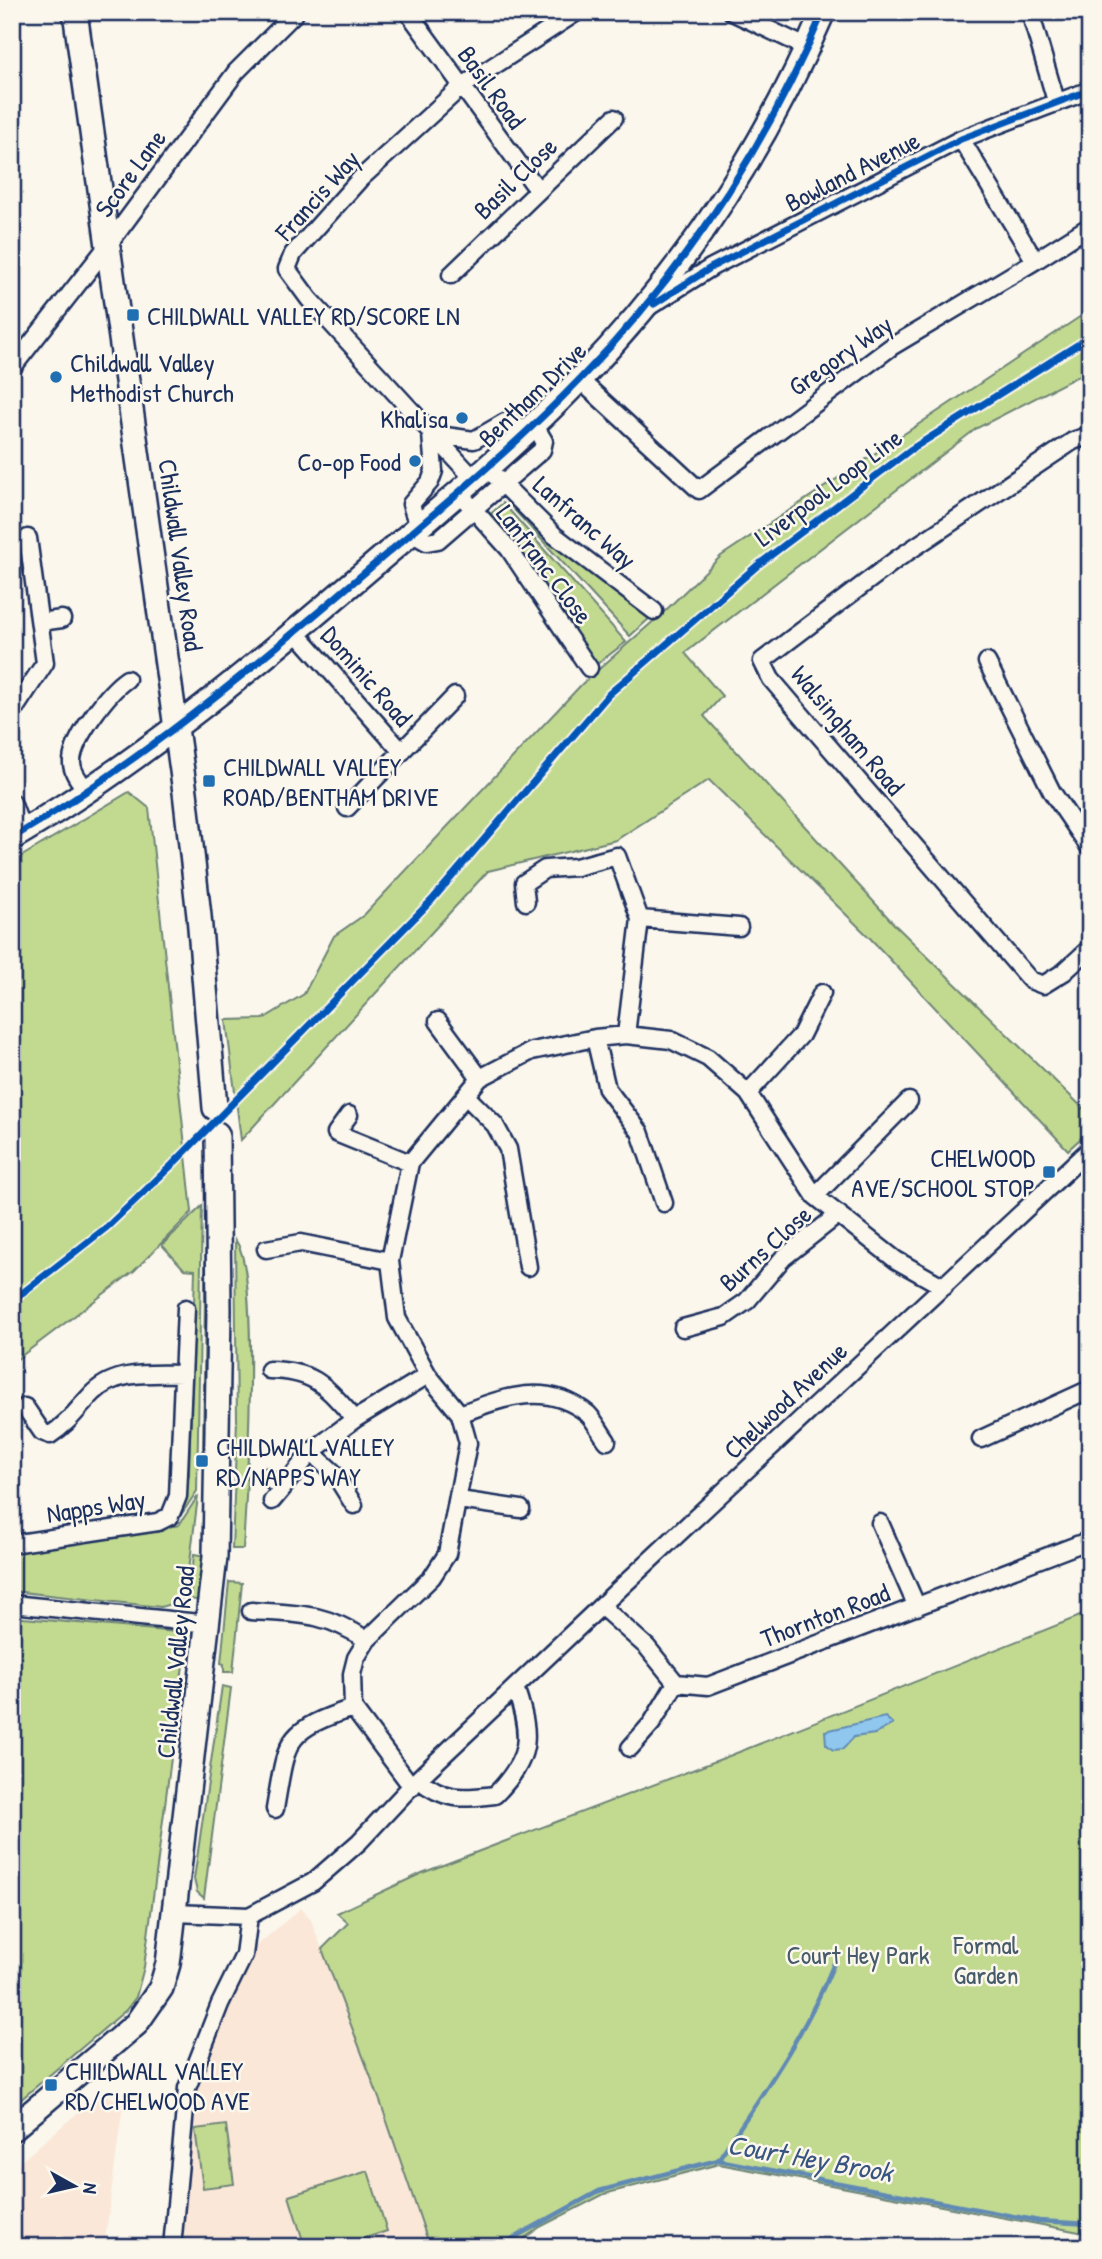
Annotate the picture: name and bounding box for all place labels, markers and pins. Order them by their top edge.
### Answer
place label: CHILDWALL VALLEY RD/SCORE LN [147,298,460,333]
marker: CHILDWALL VALLEY RD/SCORE LN [125,307,141,323]
place label: Childwall Valley Methodist Church [70,345,234,410]
marker: Childwall Valley Methodist Church [48,369,64,385]
place label: Khalisa [380,401,448,436]
marker: Khalisa [454,410,470,426]
place label: Co-op Food [297,444,401,479]
marker: Co-op Food [407,453,423,469]
place label: CHILDWALL VALLEY ROAD/BENTHAM DRIVE [223,749,439,814]
marker: CHILDWALL VALLEY ROAD/BENTHAM DRIVE [201,773,217,789]
place label: CHELWOOD AVE/SCHOOL STOP [851,1140,1036,1205]
marker: CHELWOOD AVE/SCHOOL STOP [1041,1164,1057,1180]
place label: CHILDWALL VALLEY RD/NAPPS WAY [216,1429,395,1494]
marker: CHILDWALL VALLEY RD/NAPPS WAY [194,1453,210,1469]
place label: CHILDWALL VALLEY RD/CHELWOOD AVE [65,2053,250,2118]
marker: CHILDWALL VALLEY RD/CHELWOOD AVE [43,2077,59,2093]

